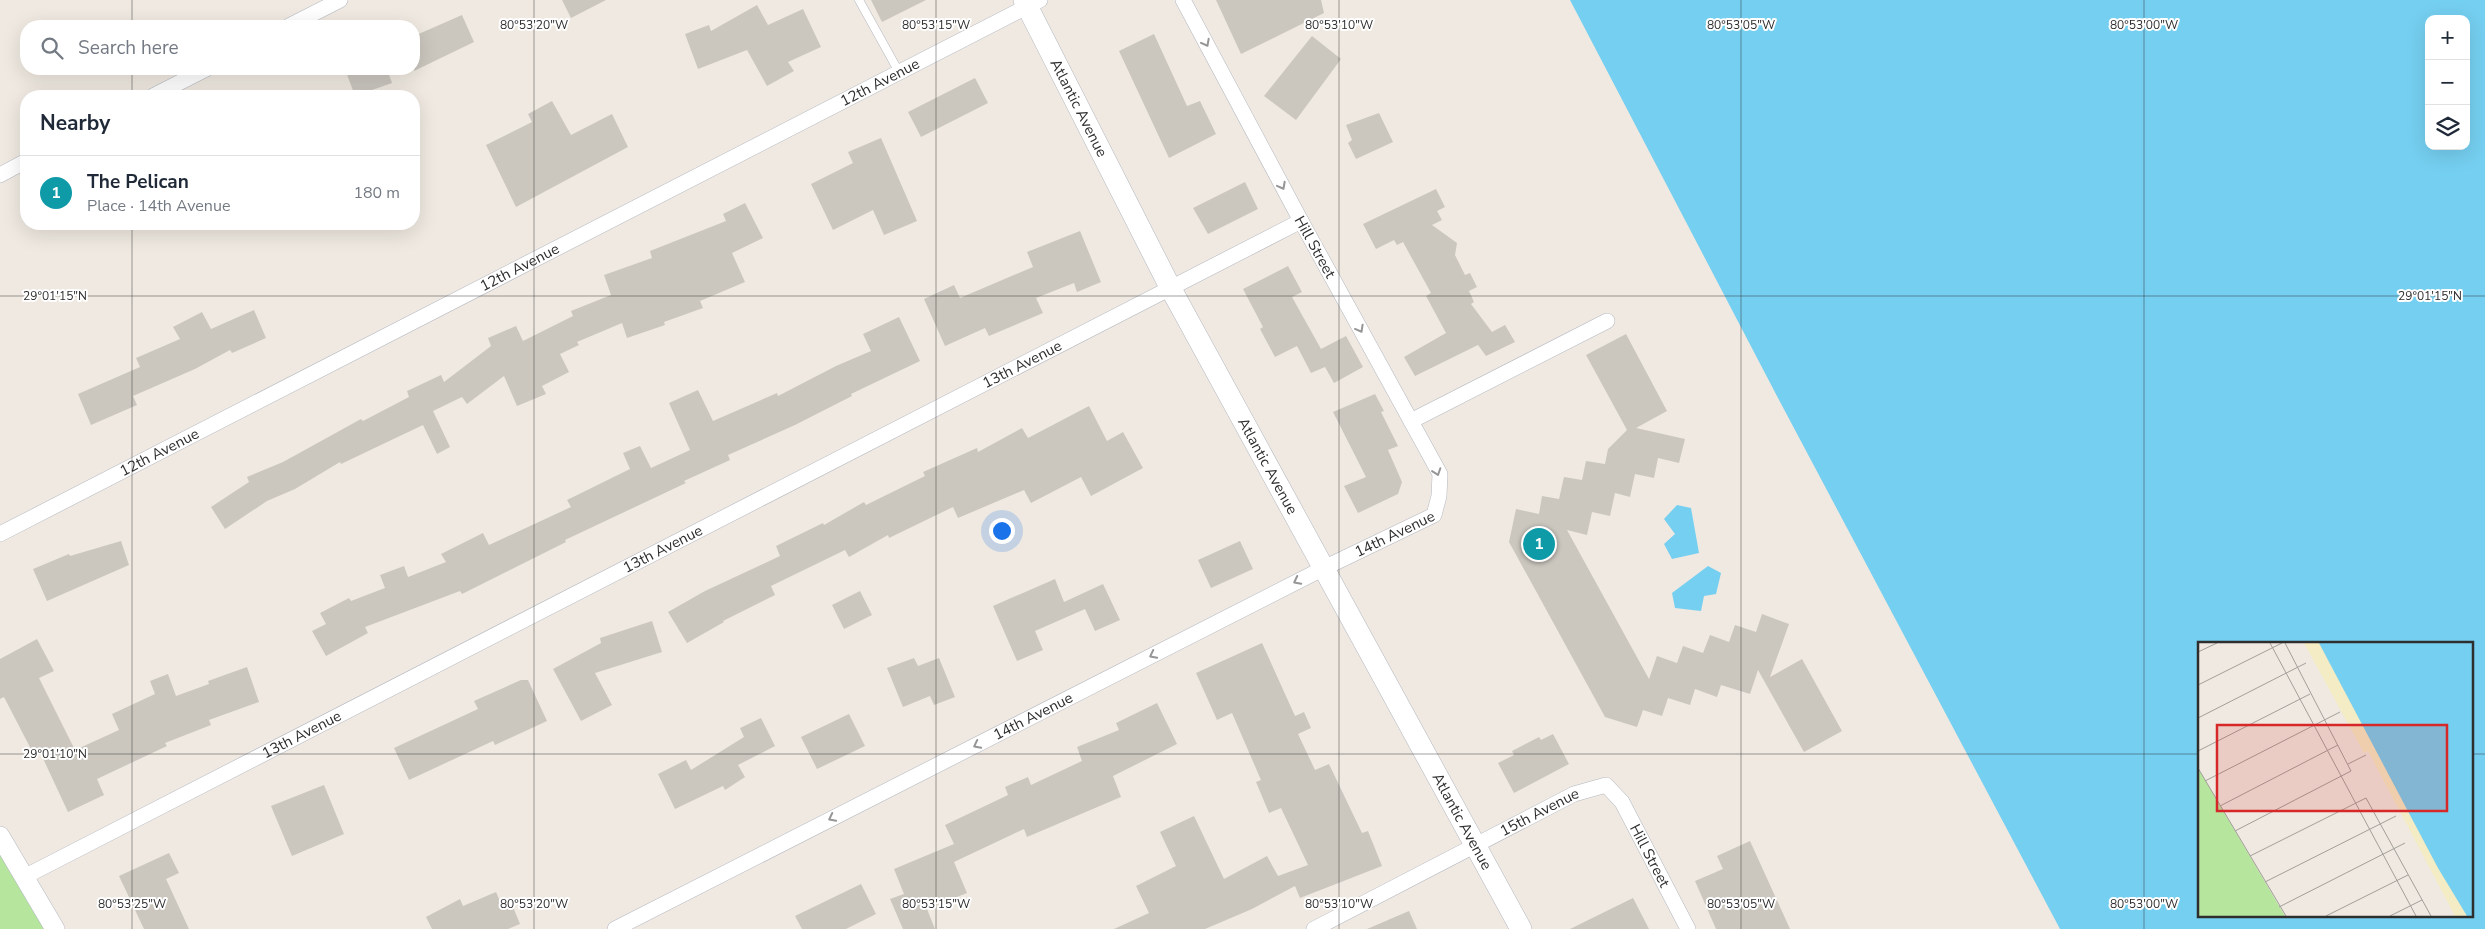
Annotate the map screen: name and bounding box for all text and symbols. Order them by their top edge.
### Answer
map controls [2425,15,2470,150]
button: + [2425,15,2470,60]
text: 80°53'20"W [500,17,568,33]
text: 80°53'15"W [902,17,970,33]
text: 80°53'10"W [1305,17,1373,33]
text: 80°53'05"W [1707,17,1775,33]
text: 80°53'00"W [2110,17,2178,33]
search box [20,20,420,75]
icon: search [38,34,66,62]
text: Search here [78,35,179,61]
one-way arrow [1200,38,1210,47]
street label: 12th Avenue [837,54,923,111]
street label: Atlantic Avenue [1046,55,1112,160]
button: − [2425,60,2470,105]
button: layers [2425,105,2470,150]
text: Nearby [40,109,110,137]
text: The Pelican [87,169,189,195]
one-way arrow [1276,181,1286,190]
text: 1 [51,182,61,204]
text: 180 m [353,182,400,204]
text: Place · 14th Avenue [87,195,230,217]
street label: Hill Street [1290,212,1341,282]
street label: 12th Avenue [476,239,563,296]
text: 29°01'15"N [23,288,87,304]
text: 29°01'15"N [2398,288,2462,304]
one-way arrow [1354,324,1364,333]
street label: 13th Avenue [979,336,1065,393]
street label: Atlantic Avenue [1233,414,1302,518]
street label: 12th Avenue [116,424,202,481]
one-way arrow [1431,467,1441,476]
street label: 14th Avenue [1351,506,1438,562]
your location [989,518,1015,544]
street label: 13th Avenue [619,520,706,578]
pin: 1 [1523,525,1555,563]
one-way arrow [1294,575,1303,585]
inset map [2198,642,2472,916]
one-way arrow [1149,649,1158,659]
street label: 14th Avenue [990,688,1076,745]
street label: 13th Avenue [258,706,345,763]
one-way arrow [973,739,982,749]
text: 29°01'10"N [23,746,87,762]
street label: Atlantic Avenue [1428,769,1497,873]
street label: 15th Avenue [1496,783,1581,841]
one-way arrow [828,812,837,822]
street label: Hill Street [1625,821,1675,891]
text: 80°53'25"W [98,896,166,912]
text: 80°53'20"W [500,896,568,912]
text: 80°53'15"W [902,896,970,912]
text: 80°53'10"W [1305,896,1373,912]
text: 80°53'05"W [1707,896,1775,912]
text: 80°53'00"W [2110,896,2178,912]

